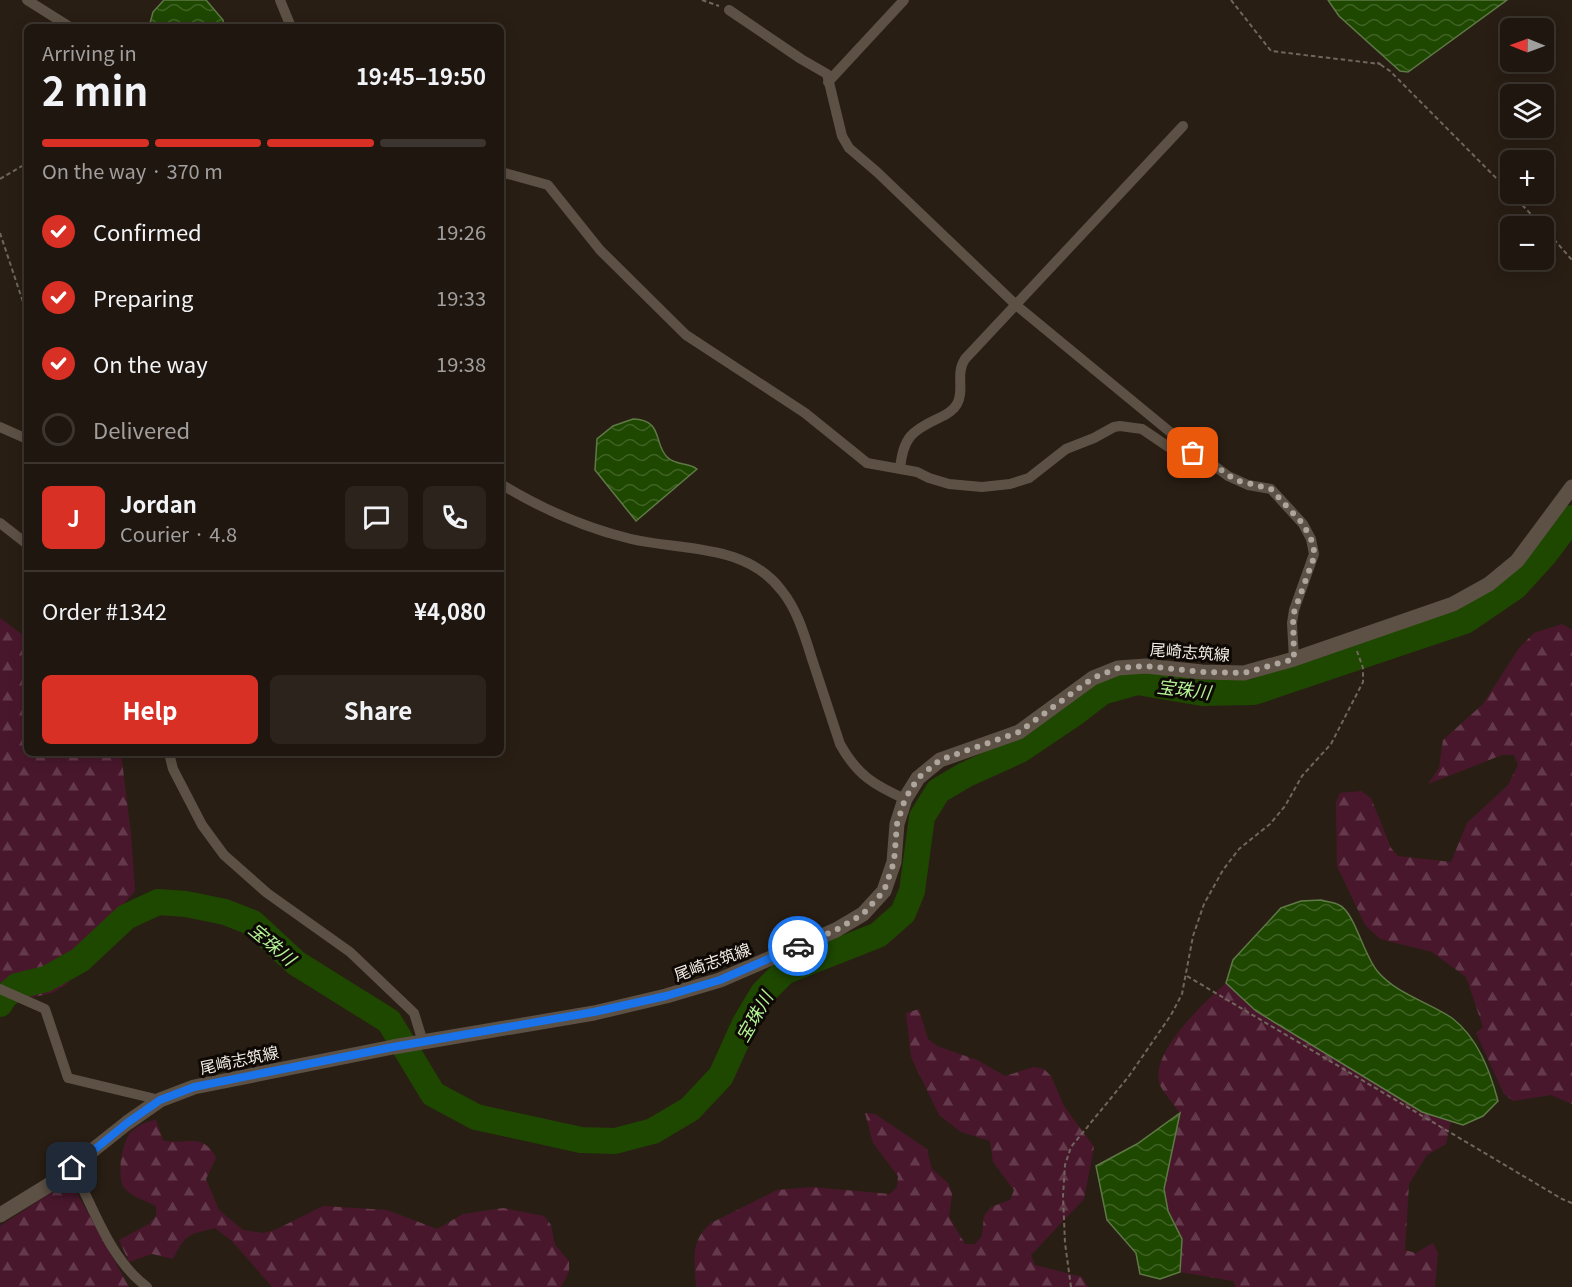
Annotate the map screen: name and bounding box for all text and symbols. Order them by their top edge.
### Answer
north arrow [1500,18,1554,72]
map controls [1500,18,1554,270]
text: Arriving in [42,38,137,67]
text: 19:45–19:50 [356,59,486,91]
text: 2 min [42,61,148,117]
button: layers [1500,84,1554,138]
button: + [1500,150,1554,204]
text: On the way · 370 m [42,156,223,185]
icon: check [42,215,75,248]
text: Confirmed [93,215,202,247]
button: − [1500,216,1554,270]
text: 19:26 [436,217,486,246]
icon: check [42,281,75,314]
text: Preparing [93,281,193,313]
text: 19:33 [436,283,486,312]
icon: check [42,347,75,380]
text: On the way [93,347,208,379]
text: 19:38 [436,349,486,378]
text: Delivered [93,413,190,445]
pin [1167,427,1218,478]
icon: bag [1176,436,1209,469]
button: chat [345,486,408,549]
button: phone [423,486,486,549]
text: Jordan [120,487,197,519]
text: J [67,501,80,533]
text: Courier · 4.8 [120,519,237,548]
text: Order #1342 [42,594,167,626]
text: ¥4,080 [414,594,486,626]
street label: 尾崎志筑線 [1149,636,1231,666]
water label: 宝珠川 [1156,672,1214,704]
button: Help [42,675,258,744]
button: Share [270,675,486,744]
water label: 宝珠川 [244,916,304,972]
courier [768,916,828,976]
icon: car [782,930,815,963]
street label: 尾崎志筑線 [670,936,754,986]
water label: 宝珠川 [728,984,779,1046]
street label: 尾崎志筑線 [197,1039,281,1079]
pin [46,1142,97,1193]
icon: home [55,1151,88,1184]

